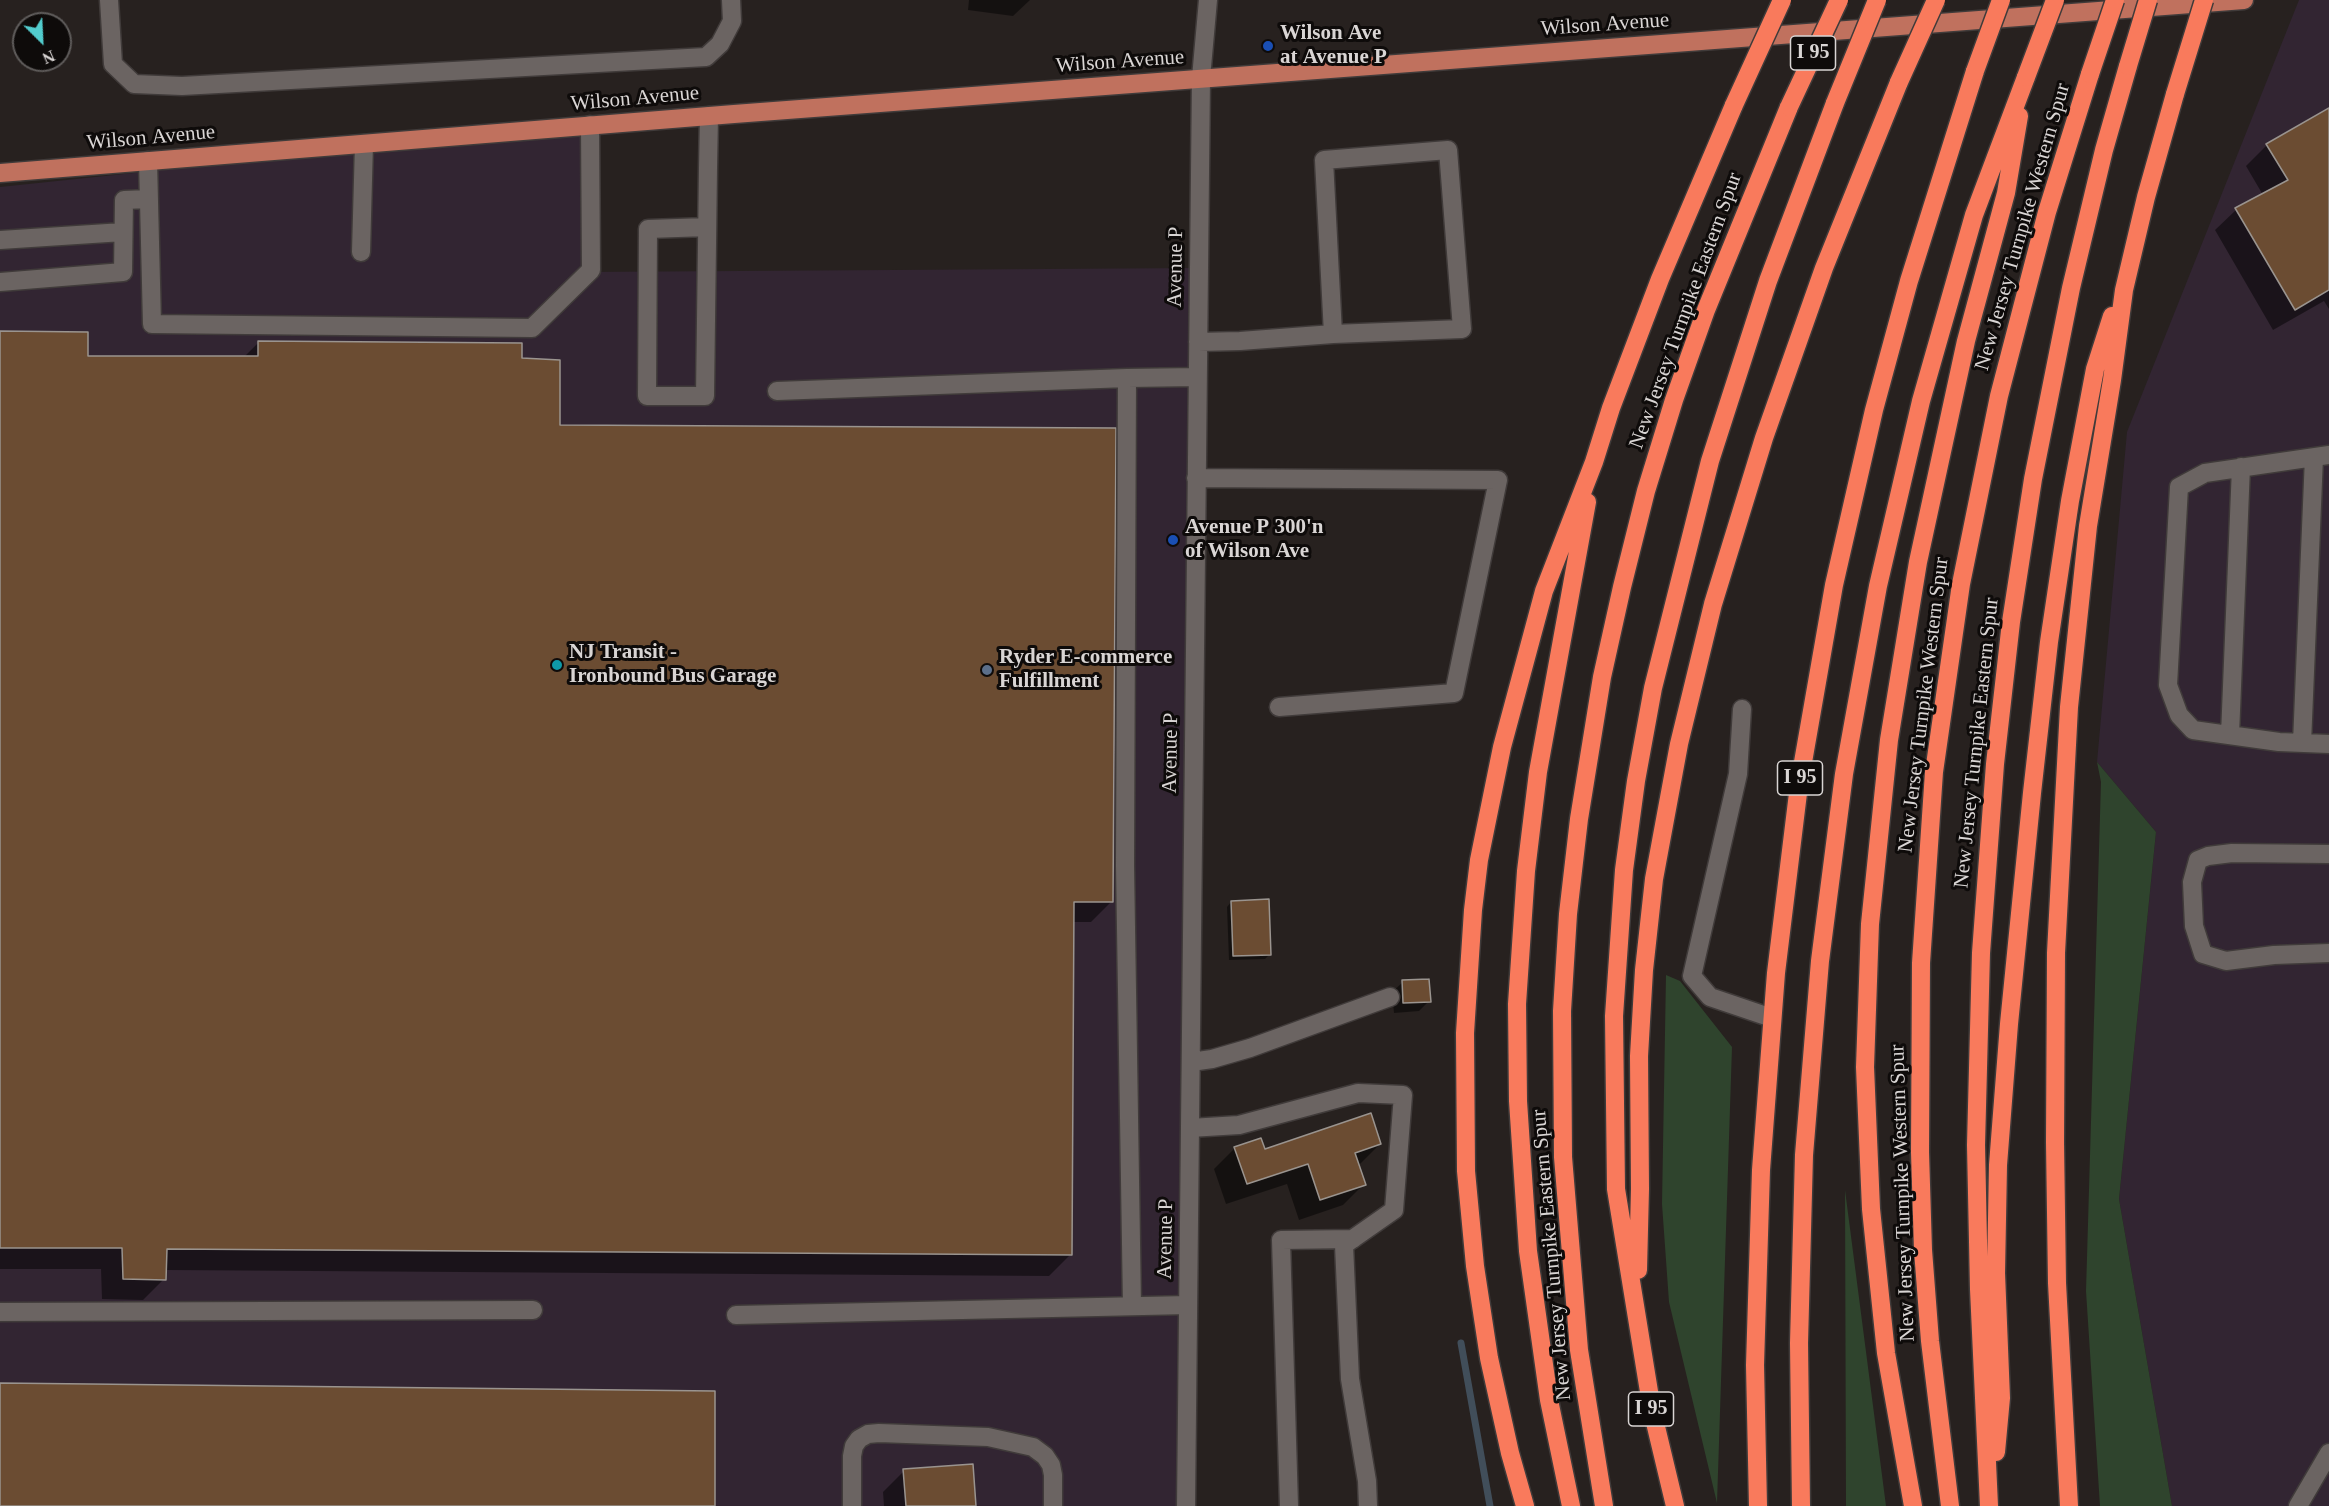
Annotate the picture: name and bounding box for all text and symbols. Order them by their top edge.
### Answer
street label: Wilson Avenue [1540,8,1670,42]
north arrow [12,12,72,72]
place label: Wilson Ave at Avenue P [1280,21,1387,71]
road number: I 95 [1790,36,1836,70]
marker: Wilson Ave at Avenue P [1261,39,1275,53]
street label: Wilson Avenue [1055,45,1185,79]
text: N [40,47,57,67]
street label: Wilson Avenue [570,81,700,117]
street label: New Jersey Turnpike Western Spur [1970,81,2076,373]
street label: Wilson Avenue [86,120,216,156]
street label: New Jersey Turnpike Eastern Spur [1624,169,1748,453]
street label: Avenue P [1163,226,1189,308]
place label: Avenue P 300'n of Wilson Ave [1185,515,1323,565]
marker: Avenue P 300'n of Wilson Ave [1166,533,1180,547]
street label: New Jersey Turnpike Western Spur [1893,556,1955,854]
street label: New Jersey Turnpike Eastern Spur [1949,596,2005,890]
place label: NJ Transit - Ironbound Bus Garage [569,640,776,690]
place label: Ryder E-commerce Fulfillment [999,645,1172,695]
marker: NJ Transit - Ironbound Bus Garage [550,658,564,672]
marker: Ryder E-commerce Fulfillment [980,663,994,677]
street label: Avenue P [1158,712,1184,794]
road number: I 95 [1778,761,1822,795]
street label: New Jersey Turnpike Western Spur [1885,1044,1921,1342]
street label: New Jersey Turnpike Eastern Spur [1527,1108,1577,1402]
street label: Avenue P [1153,1198,1179,1280]
road number: I 95 [1628,1392,1674,1426]

